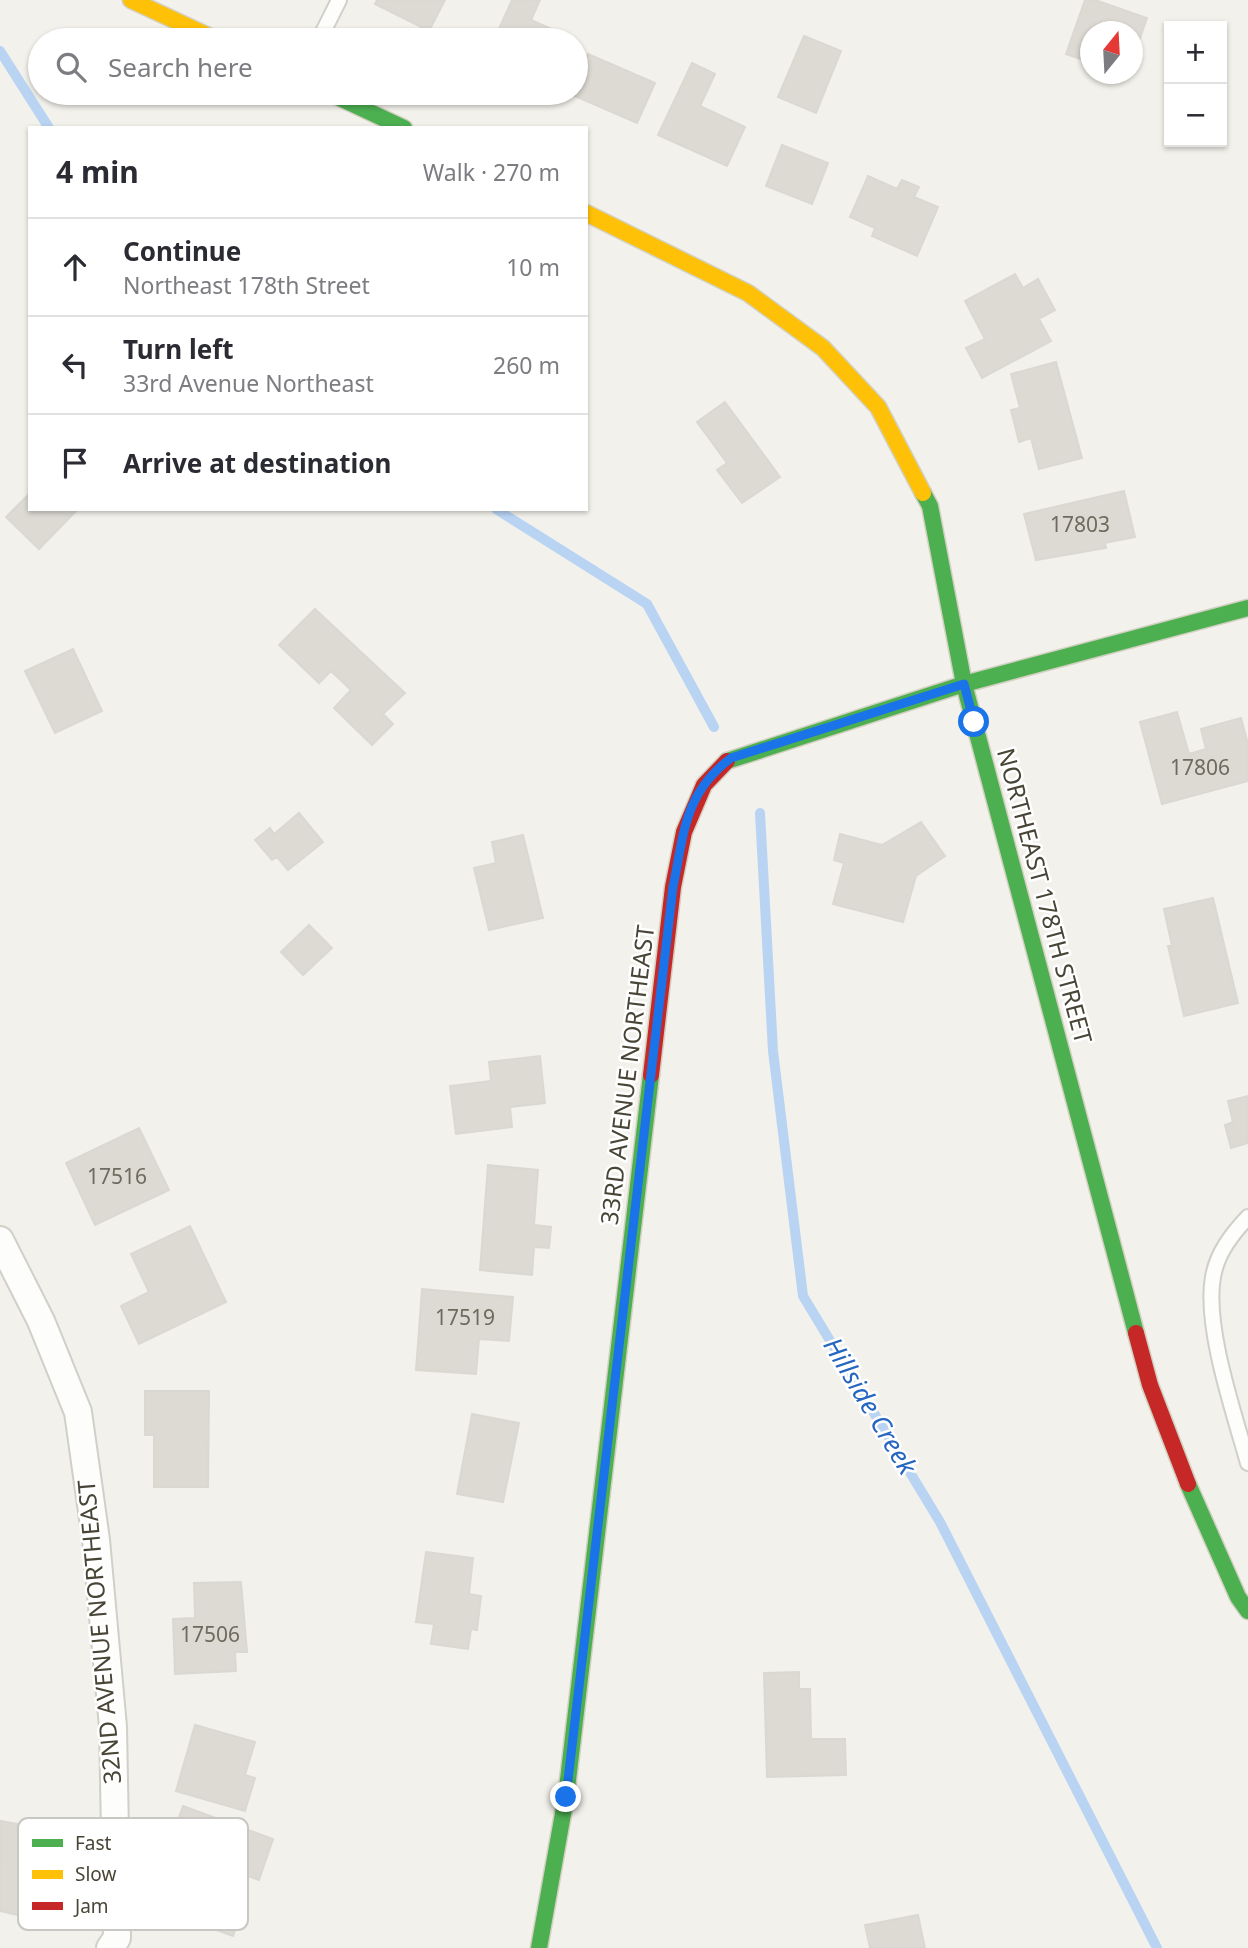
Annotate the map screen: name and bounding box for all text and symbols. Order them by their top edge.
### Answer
north arrow [1080,21,1143,84]
map controls [1164,21,1227,147]
button: + [1164,21,1227,84]
search box [28,28,588,105]
icon: search [52,48,90,86]
text: Search here [108,49,253,85]
button: − [1164,84,1227,147]
text: 4 min [56,151,139,192]
text: Walk · 270 m [423,156,560,188]
text: Continue [123,233,241,269]
icon: ahead [56,248,94,286]
text: 10 m [506,251,560,283]
text: Northeast 178th Street [123,269,370,301]
text: Turn left [123,331,234,367]
icon: left [56,346,94,384]
text: 260 m [493,349,560,381]
text: 33rd Avenue Northeast [123,367,374,399]
icon: arrive [56,444,94,482]
text: Arrive at destination [123,445,392,481]
house number: 17803 [1050,510,1110,538]
route start [958,706,989,737]
street label: NORTHEAST 178TH STREET [990,744,1101,1048]
house number: 17806 [1170,753,1230,781]
street label: 33RD AVENUE NORTHEAST [592,922,661,1227]
house number: 17516 [87,1162,147,1190]
house number: 17519 [435,1303,495,1331]
water label: Hillside Creek [816,1330,927,1482]
street label: 32ND AVENUE NORTHEAST [69,1478,128,1786]
house number: 17506 [180,1620,240,1648]
route end [550,1781,581,1812]
legend [18,1818,248,1930]
text: Fast [75,1830,112,1856]
text: Slow [75,1861,116,1887]
text: Jam [73,1893,109,1919]

